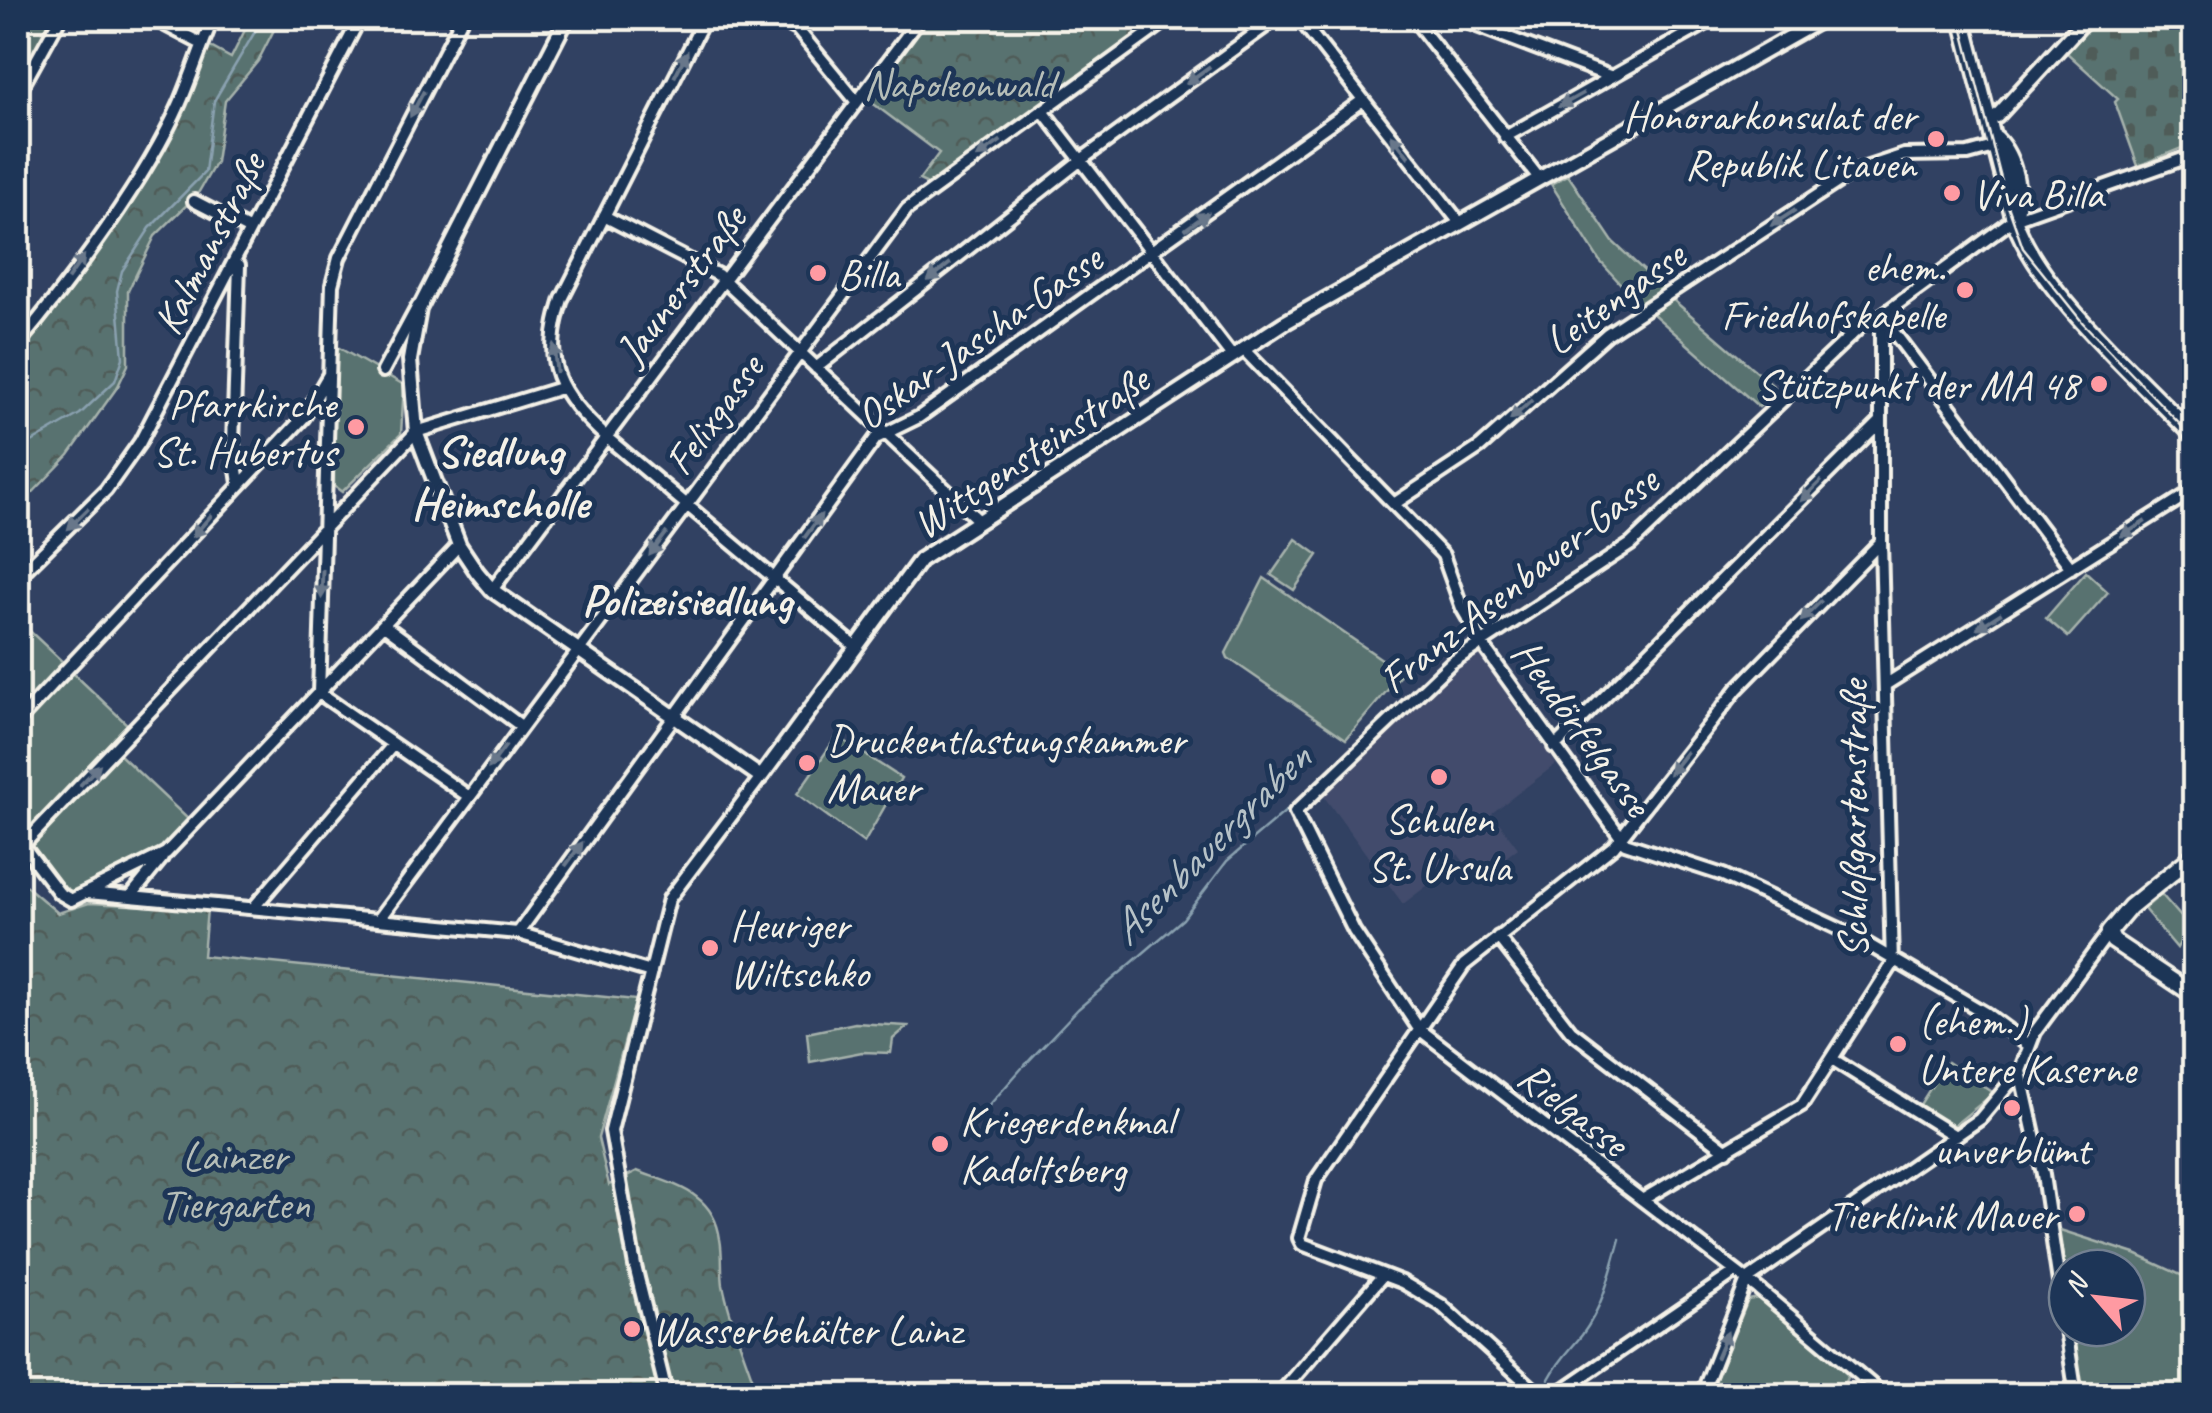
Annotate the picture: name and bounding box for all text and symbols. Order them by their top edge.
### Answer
one-way arrow [673,49,690,78]
park label: Napoleonwald [864,58,1060,111]
one-way arrow [1185,65,1211,84]
one-way arrow [409,90,426,119]
place label: Honorarkonsulat der Republik Litauen [1623,90,1920,191]
one-way arrow [1557,91,1585,109]
marker: Honorarkonsulat der Republik Litauen [1925,128,1947,150]
one-way arrow [1390,133,1411,159]
one-way arrow [975,139,1002,158]
street label: Kalmanstraße [141,141,279,344]
place label: Viva Billa [1972,168,2106,221]
marker: Viva Billa [1941,182,1963,204]
street label: Jaunerstraße [603,192,760,377]
one-way arrow [1769,209,1796,227]
one-way arrow [1183,211,1210,231]
street label: Leitengasse [1534,228,1698,367]
street label: Oskar-Jascha-Gasse [845,231,1114,442]
place label: ehem. Friedhofskapelle [1722,241,1947,342]
place label: Billa [838,248,902,301]
one-way arrow [66,253,85,280]
one-way arrow [926,261,952,281]
marker: Billa [807,262,829,284]
marker: ehem. Friedhofskapelle [1954,279,1976,301]
street label: Felixgasse [653,341,778,486]
one-way arrow [546,342,562,374]
street label: Wittgensteinstraße [903,352,1162,551]
place label: Stützpunkt der MA 48 [1757,359,2083,412]
marker: Stützpunkt der MA 48 [2088,373,2110,395]
place label: Pfarrkirche St. Hubertus [153,378,340,479]
one-way arrow [1509,399,1534,421]
marker: Pfarrkirche St. Hubertus [345,416,367,438]
district label: Siedlung Heimscholle [412,423,592,532]
street label: Franz-Asenbauer-Gasse [1369,453,1671,706]
one-way arrow [1799,479,1823,502]
one-way arrow [67,507,91,530]
one-way arrow [191,513,213,538]
one-way arrow [803,513,822,539]
one-way arrow [2119,520,2147,538]
one-way arrow [648,531,669,557]
one-way arrow [314,569,330,601]
district label: Polizeisiedlung [582,572,796,629]
one-way arrow [1800,599,1824,622]
one-way arrow [1976,611,2003,630]
street label: Heudörfelgasse [1500,629,1665,829]
street label: Schloßgartenstraße [1827,677,1880,958]
place label: Druckentlastungskammer Mauer [827,714,1188,815]
water label: Asenbauergraben [1097,729,1326,957]
one-way arrow [488,744,508,770]
one-way arrow [1668,750,1688,776]
marker: Druckentlastungskammer Mauer [796,752,818,774]
one-way arrow [78,764,102,788]
marker: Schulen St. Ursula [1428,766,1450,788]
place label: Schulen St. Ursula [1367,793,1514,894]
one-way arrow [564,841,584,867]
place label: Heuriger Wiltschko [730,899,871,1000]
marker: Heuriger Wiltschko [699,937,721,959]
place label: (ehem.) Untere Kaserne [1918,995,2138,1096]
marker: (ehem.) Untere Kaserne [1887,1033,1909,1055]
street label: Rielgasse [1507,1050,1642,1171]
place label: Kriegerdenkmal Kadoltsberg [960,1095,1180,1196]
marker: unverblümt [2001,1097,2023,1119]
place label: unverblümt [1934,1124,2094,1177]
park label: Lainzer Tiergarten [160,1130,311,1231]
marker: Kriegerdenkmal Kadoltsberg [929,1133,951,1155]
place label: Tierklinik Mauer [1827,1189,2060,1242]
marker: Tierklinik Mauer [2066,1203,2088,1225]
north arrow [2047,1248,2147,1348]
text: N [2056,1267,2097,1302]
place label: Wasserbehälter Lainz [652,1304,966,1357]
marker: Wasserbehälter Lainz [621,1318,643,1340]
one-way arrow [1714,1330,1730,1360]

